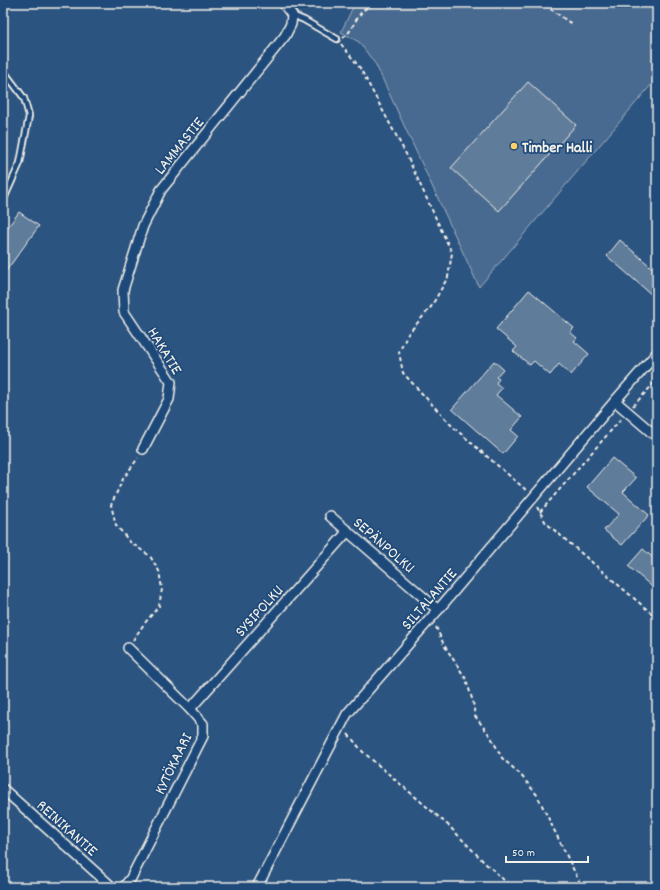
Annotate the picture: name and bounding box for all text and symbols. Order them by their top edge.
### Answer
street label: LAMMASTIE [149,112,211,180]
place label: Timber Halli [522,137,592,160]
marker: Timber Halli [509,141,519,151]
street label: HAKATIE [141,323,187,380]
street label: SEPÄNPOLKU [347,512,420,579]
street label: SILTALANTIE [396,563,464,636]
street label: SYSIPOLKU [230,581,289,643]
street label: KYTÖKAARI [149,729,199,799]
street label: REINIKANTIE [31,795,103,863]
scale bar [506,838,588,864]
text: 50 m [512,845,535,862]

